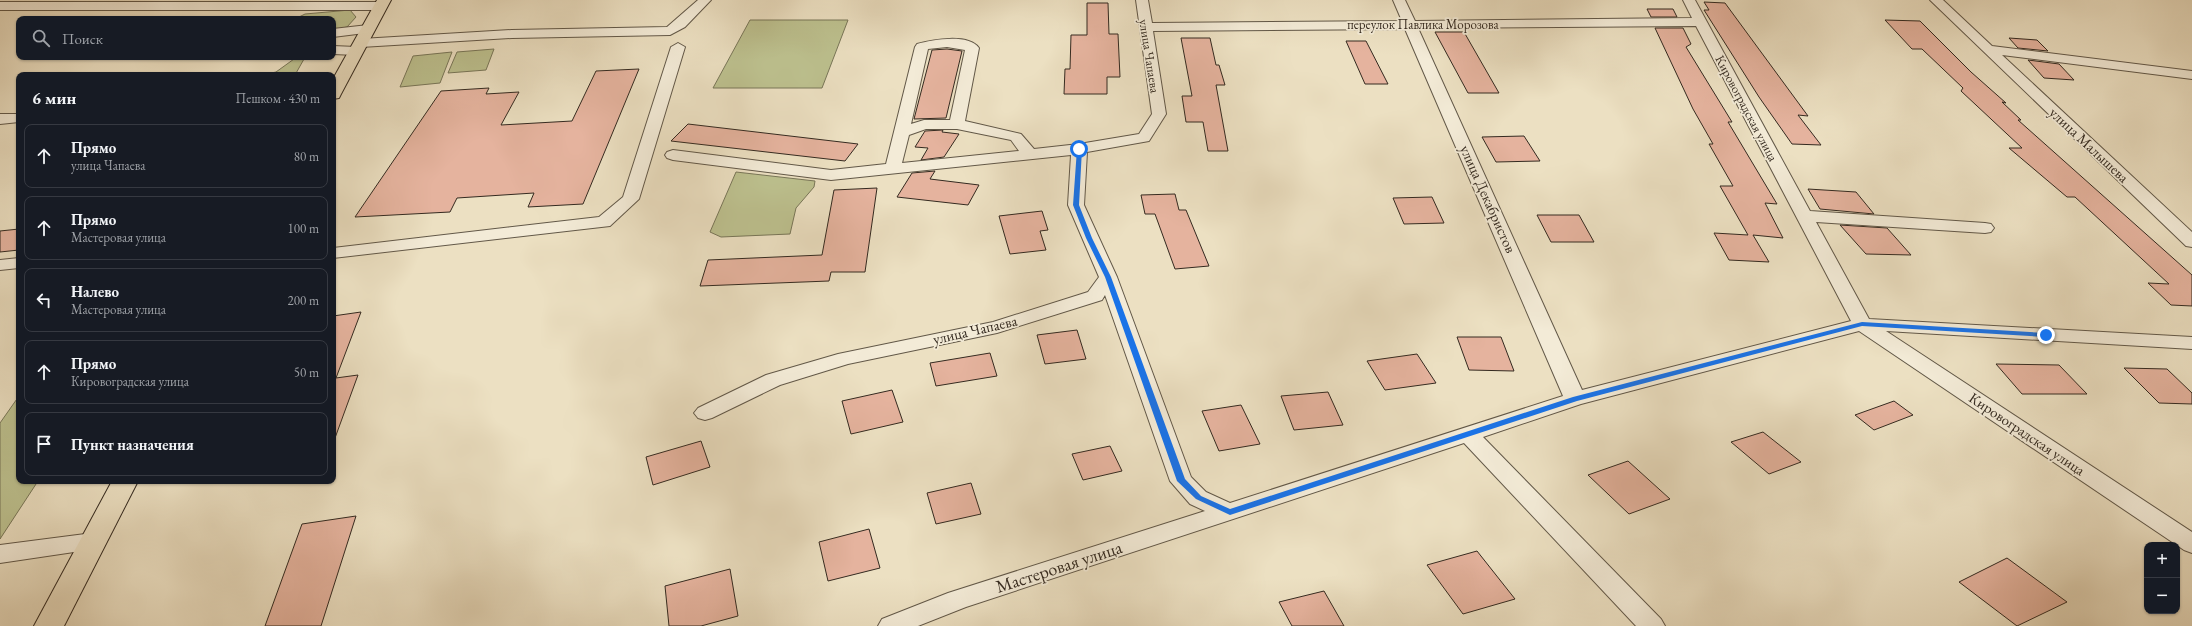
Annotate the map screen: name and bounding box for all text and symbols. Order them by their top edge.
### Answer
search box [16,16,336,60]
street label: переулок Павлика Морозова [1347,16,1500,33]
street label: улица Чапаева [1135,18,1164,95]
icon: search [30,27,52,49]
text: Поиск [62,29,103,48]
street label: Кировоградская улица [1711,52,1782,165]
text: 6 мин [32,87,76,109]
text: Пешком · 430 m [236,90,320,107]
street label: улица Малышева [2045,103,2133,186]
text: Прямо [71,138,116,157]
route start [1070,140,1088,158]
street label: улица Декабристов [1456,142,1521,256]
icon: ahead [33,145,55,167]
text: 80 m [294,148,319,165]
text: улица Чапаева [71,157,145,174]
text: Прямо [71,210,116,229]
icon: ahead [33,217,55,239]
text: 100 m [288,220,319,237]
text: Мастеровая улица [71,229,166,246]
text: Налево [71,282,119,301]
icon: left [33,289,55,311]
text: 200 m [288,292,319,309]
text: Мастеровая улица [71,301,166,318]
street label: улица Чапаева [931,311,1019,348]
route end [2037,326,2055,344]
text: Прямо [71,354,116,373]
icon: ahead [33,361,55,383]
text: 50 m [294,364,319,381]
text: Кировоградская улица [71,373,189,390]
street label: Кировоградская улица [1966,388,2089,479]
icon: arrive [33,433,55,455]
text: Пункт назначения [71,435,194,454]
street label: Мастеровая улица [993,535,1126,598]
map controls [2144,542,2180,614]
button: + [2144,542,2180,578]
button: − [2144,578,2180,614]

